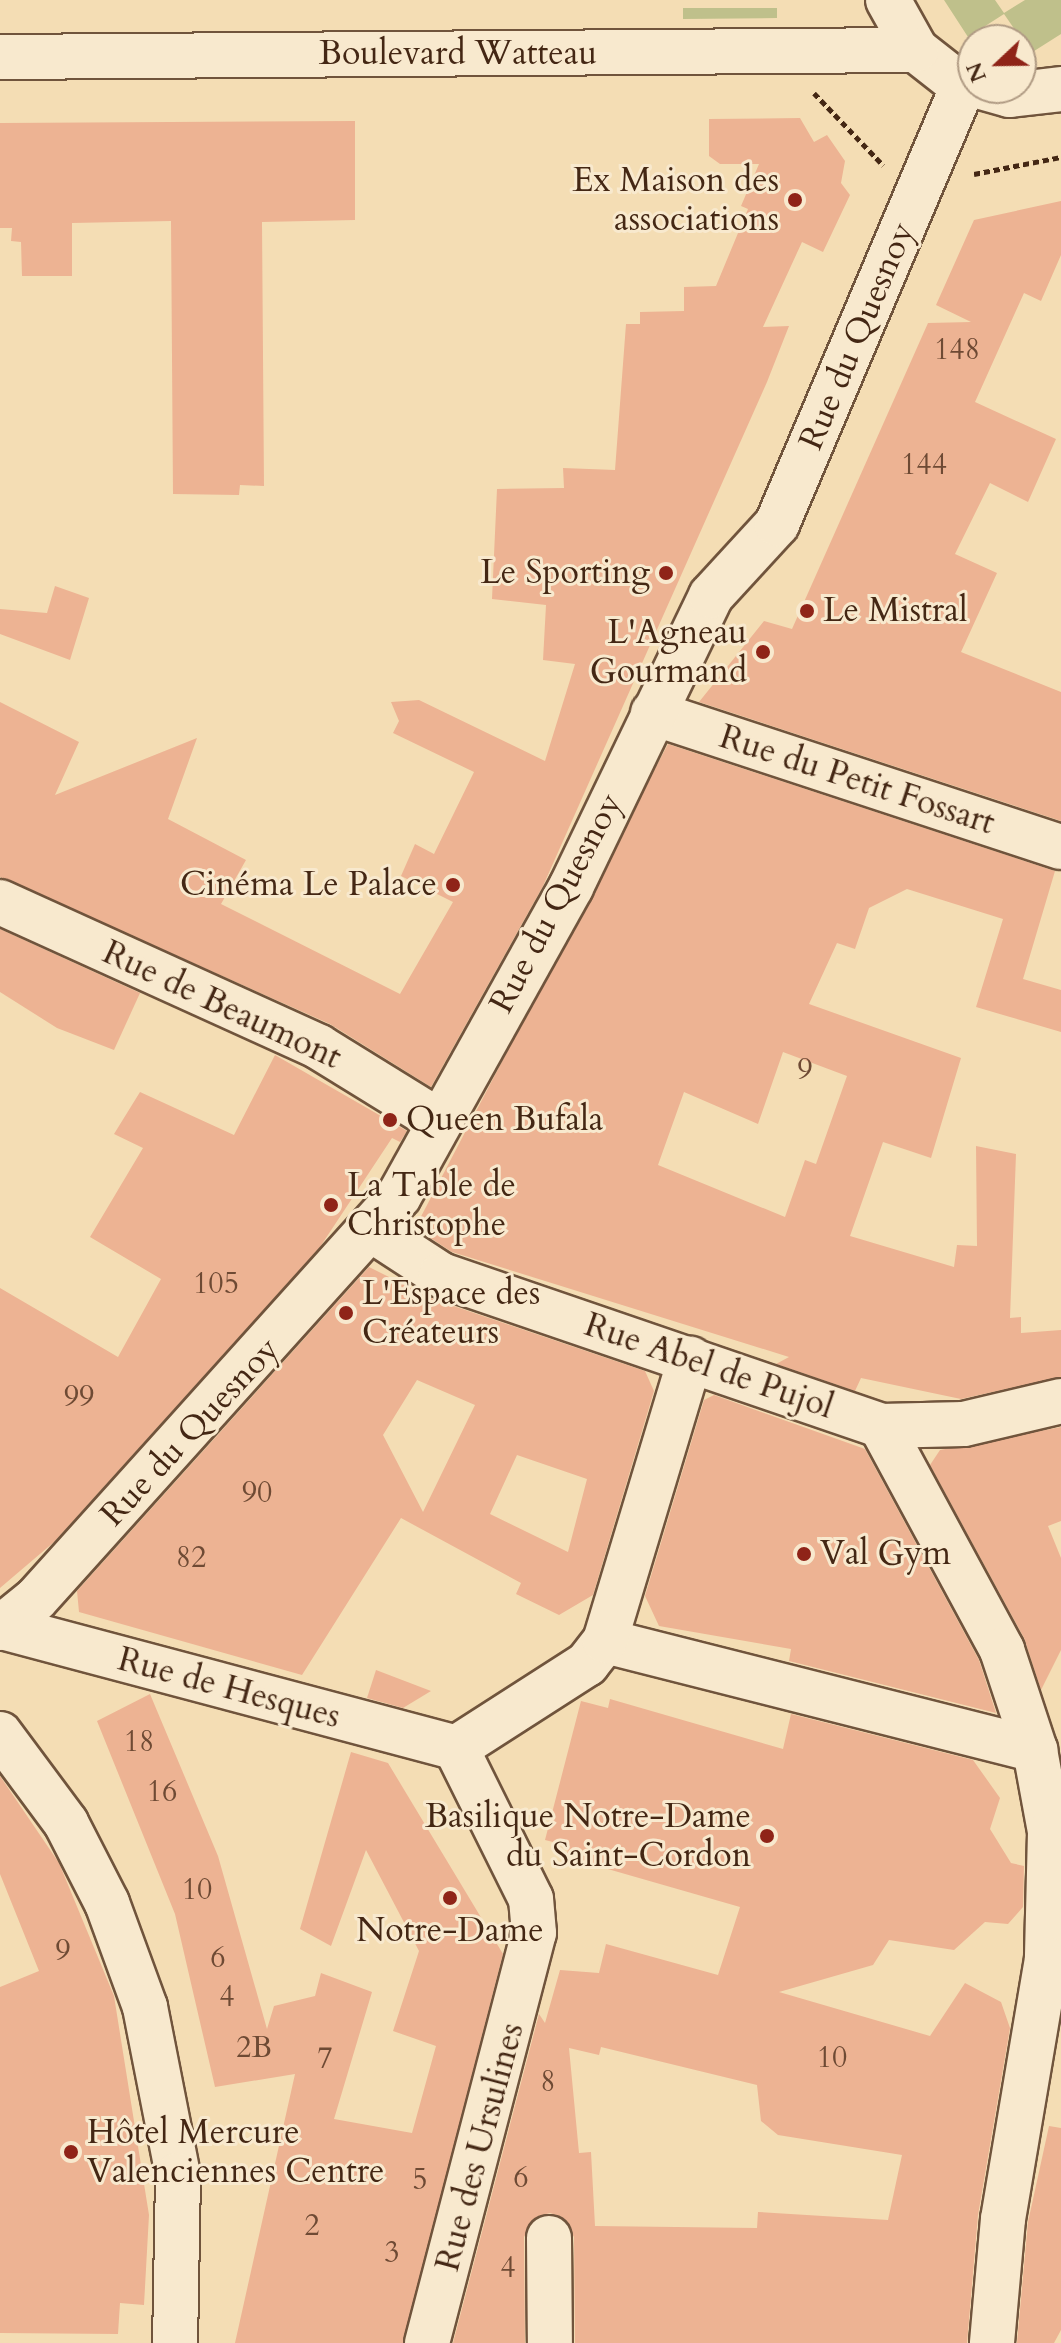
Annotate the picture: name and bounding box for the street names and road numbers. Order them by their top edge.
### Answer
street label: Boulevard Watteau [319,34,597,74]
street label: Rue du Quesnoy [791,216,923,456]
street label: Rue du Petit Fossart [714,716,1000,844]
street label: Rue du Quesnoy [481,786,631,1020]
street label: Rue de Beaumont [96,932,348,1078]
street label: Rue Abel de Pujol [579,1304,839,1428]
street label: Rue du Quesnoy [92,1329,288,1535]
street label: Rue de Hesques [113,1639,345,1737]
street label: Rue des Ursulines [427,2018,533,2276]

